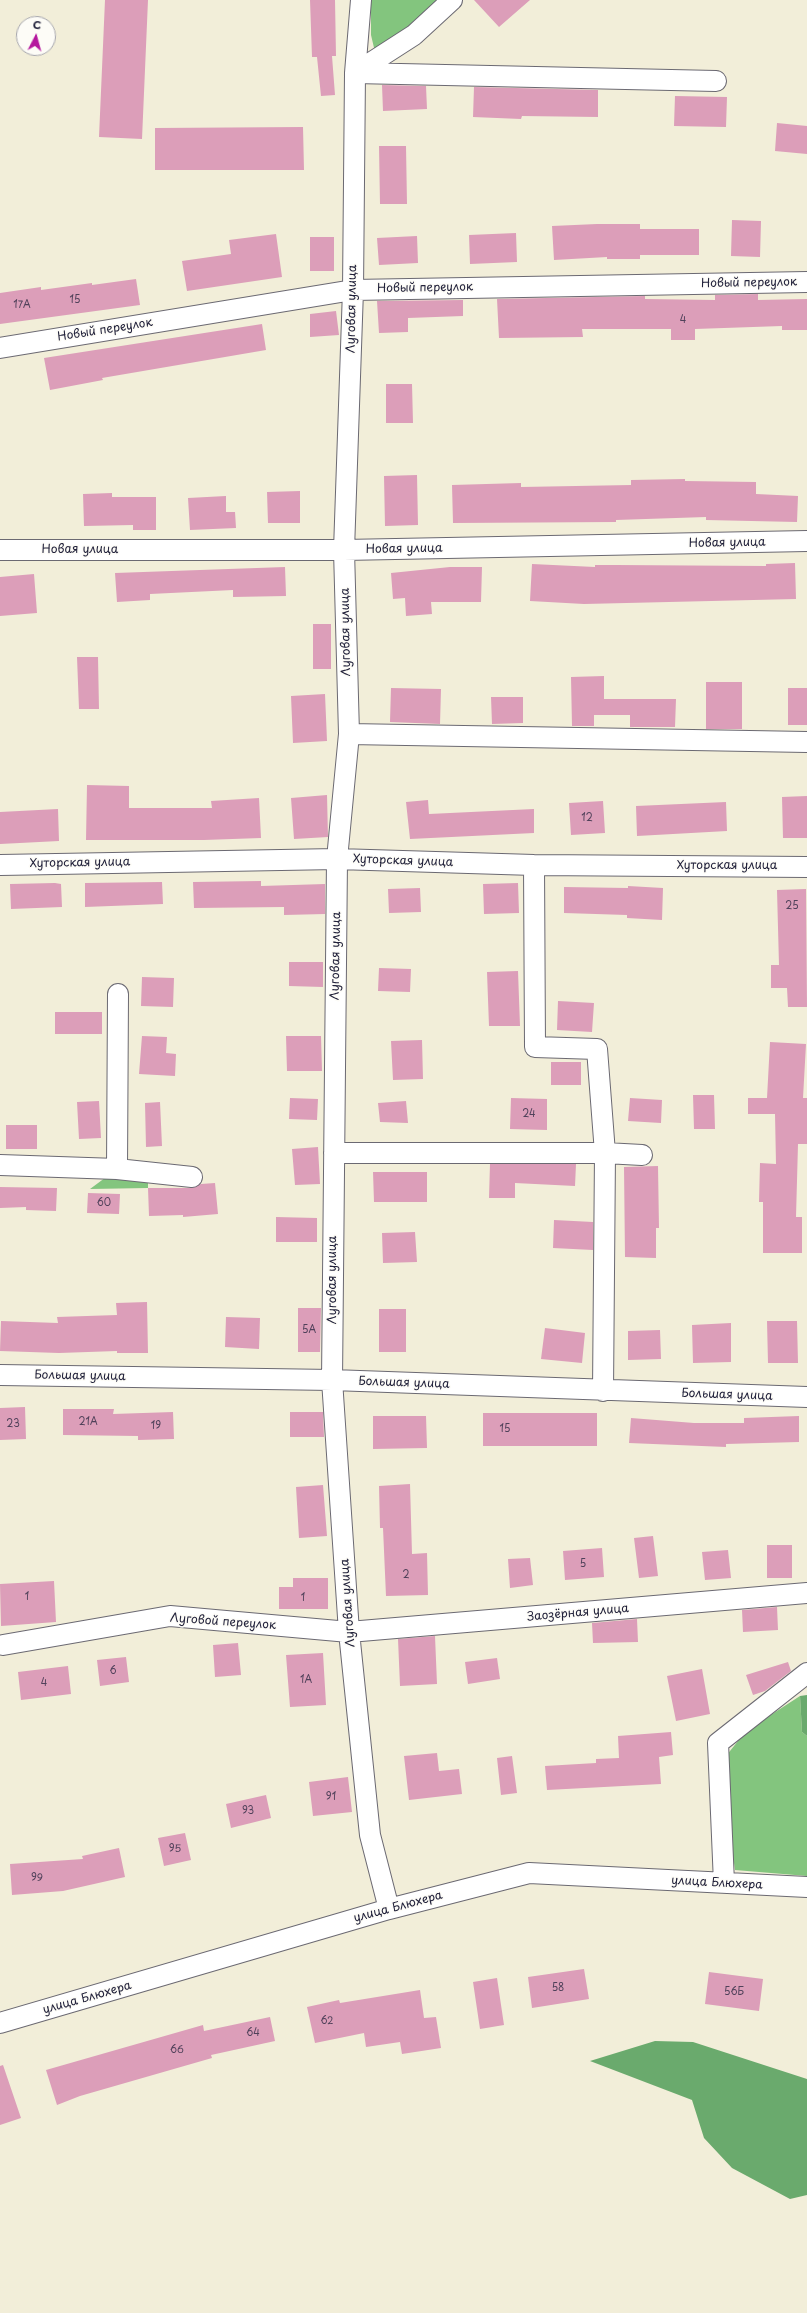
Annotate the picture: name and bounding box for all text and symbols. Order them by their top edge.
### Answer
north arrow [16,16,56,56]
text: С [32,16,42,33]
street label: Луговая улица [344,265,360,353]
street label: Новый переулок [701,275,797,291]
street label: Новый переулок [377,280,473,296]
house number: 15 [70,294,80,306]
house number: 17А [13,299,31,311]
house number: 4 [680,314,686,326]
street label: Новый переулок [56,315,154,345]
street label: Новая улица [689,535,765,551]
street label: Новая улица [366,541,442,557]
street label: Новая улица [42,543,118,557]
street label: Луговая улица [338,588,354,676]
house number: 12 [581,812,593,824]
street label: Хуторская улица [353,852,453,870]
street label: Хуторская улица [30,855,130,871]
street label: Хуторская улица [677,859,777,873]
house number: 25 [785,900,799,912]
street label: Луговая улица [328,912,344,1000]
house number: 24 [522,1108,536,1120]
house number: 60 [97,1197,111,1209]
street label: Луговая улица [326,1236,340,1324]
house number: 5А [302,1324,316,1336]
street label: Большая улица [34,1368,126,1384]
street label: Большая улица [358,1374,450,1392]
street label: Большая улица [681,1386,773,1404]
house number: 21А [78,1416,98,1428]
house number: 23 [6,1418,20,1430]
house number: 19 [151,1420,161,1432]
house number: 15 [500,1423,510,1435]
street label: Луговая улица [338,1558,358,1648]
house number: 5 [580,1558,586,1570]
house number: 2 [402,1569,410,1581]
house number: 1 [25,1591,29,1603]
house number: 1 [301,1592,305,1604]
street label: Заозёрная улица [527,1601,629,1625]
street label: Луговой переулок [170,1611,276,1633]
house number: 6 [109,1665,117,1677]
house number: 1А [300,1674,312,1686]
house number: 4 [41,1677,47,1689]
house number: 91 [326,1791,336,1803]
house number: 93 [242,1805,254,1817]
house number: 95 [169,1843,181,1855]
house number: 99 [31,1872,43,1884]
street label: улица Блюхера [671,1873,763,1893]
street label: улица Блюхера [352,1888,444,1926]
street label: улица Блюхера [41,1978,133,2018]
house number: 58 [552,1982,564,1994]
house number: 56Б [724,1986,744,1998]
house number: 62 [320,2015,334,2027]
house number: 64 [246,2027,260,2039]
house number: 66 [170,2044,184,2056]

